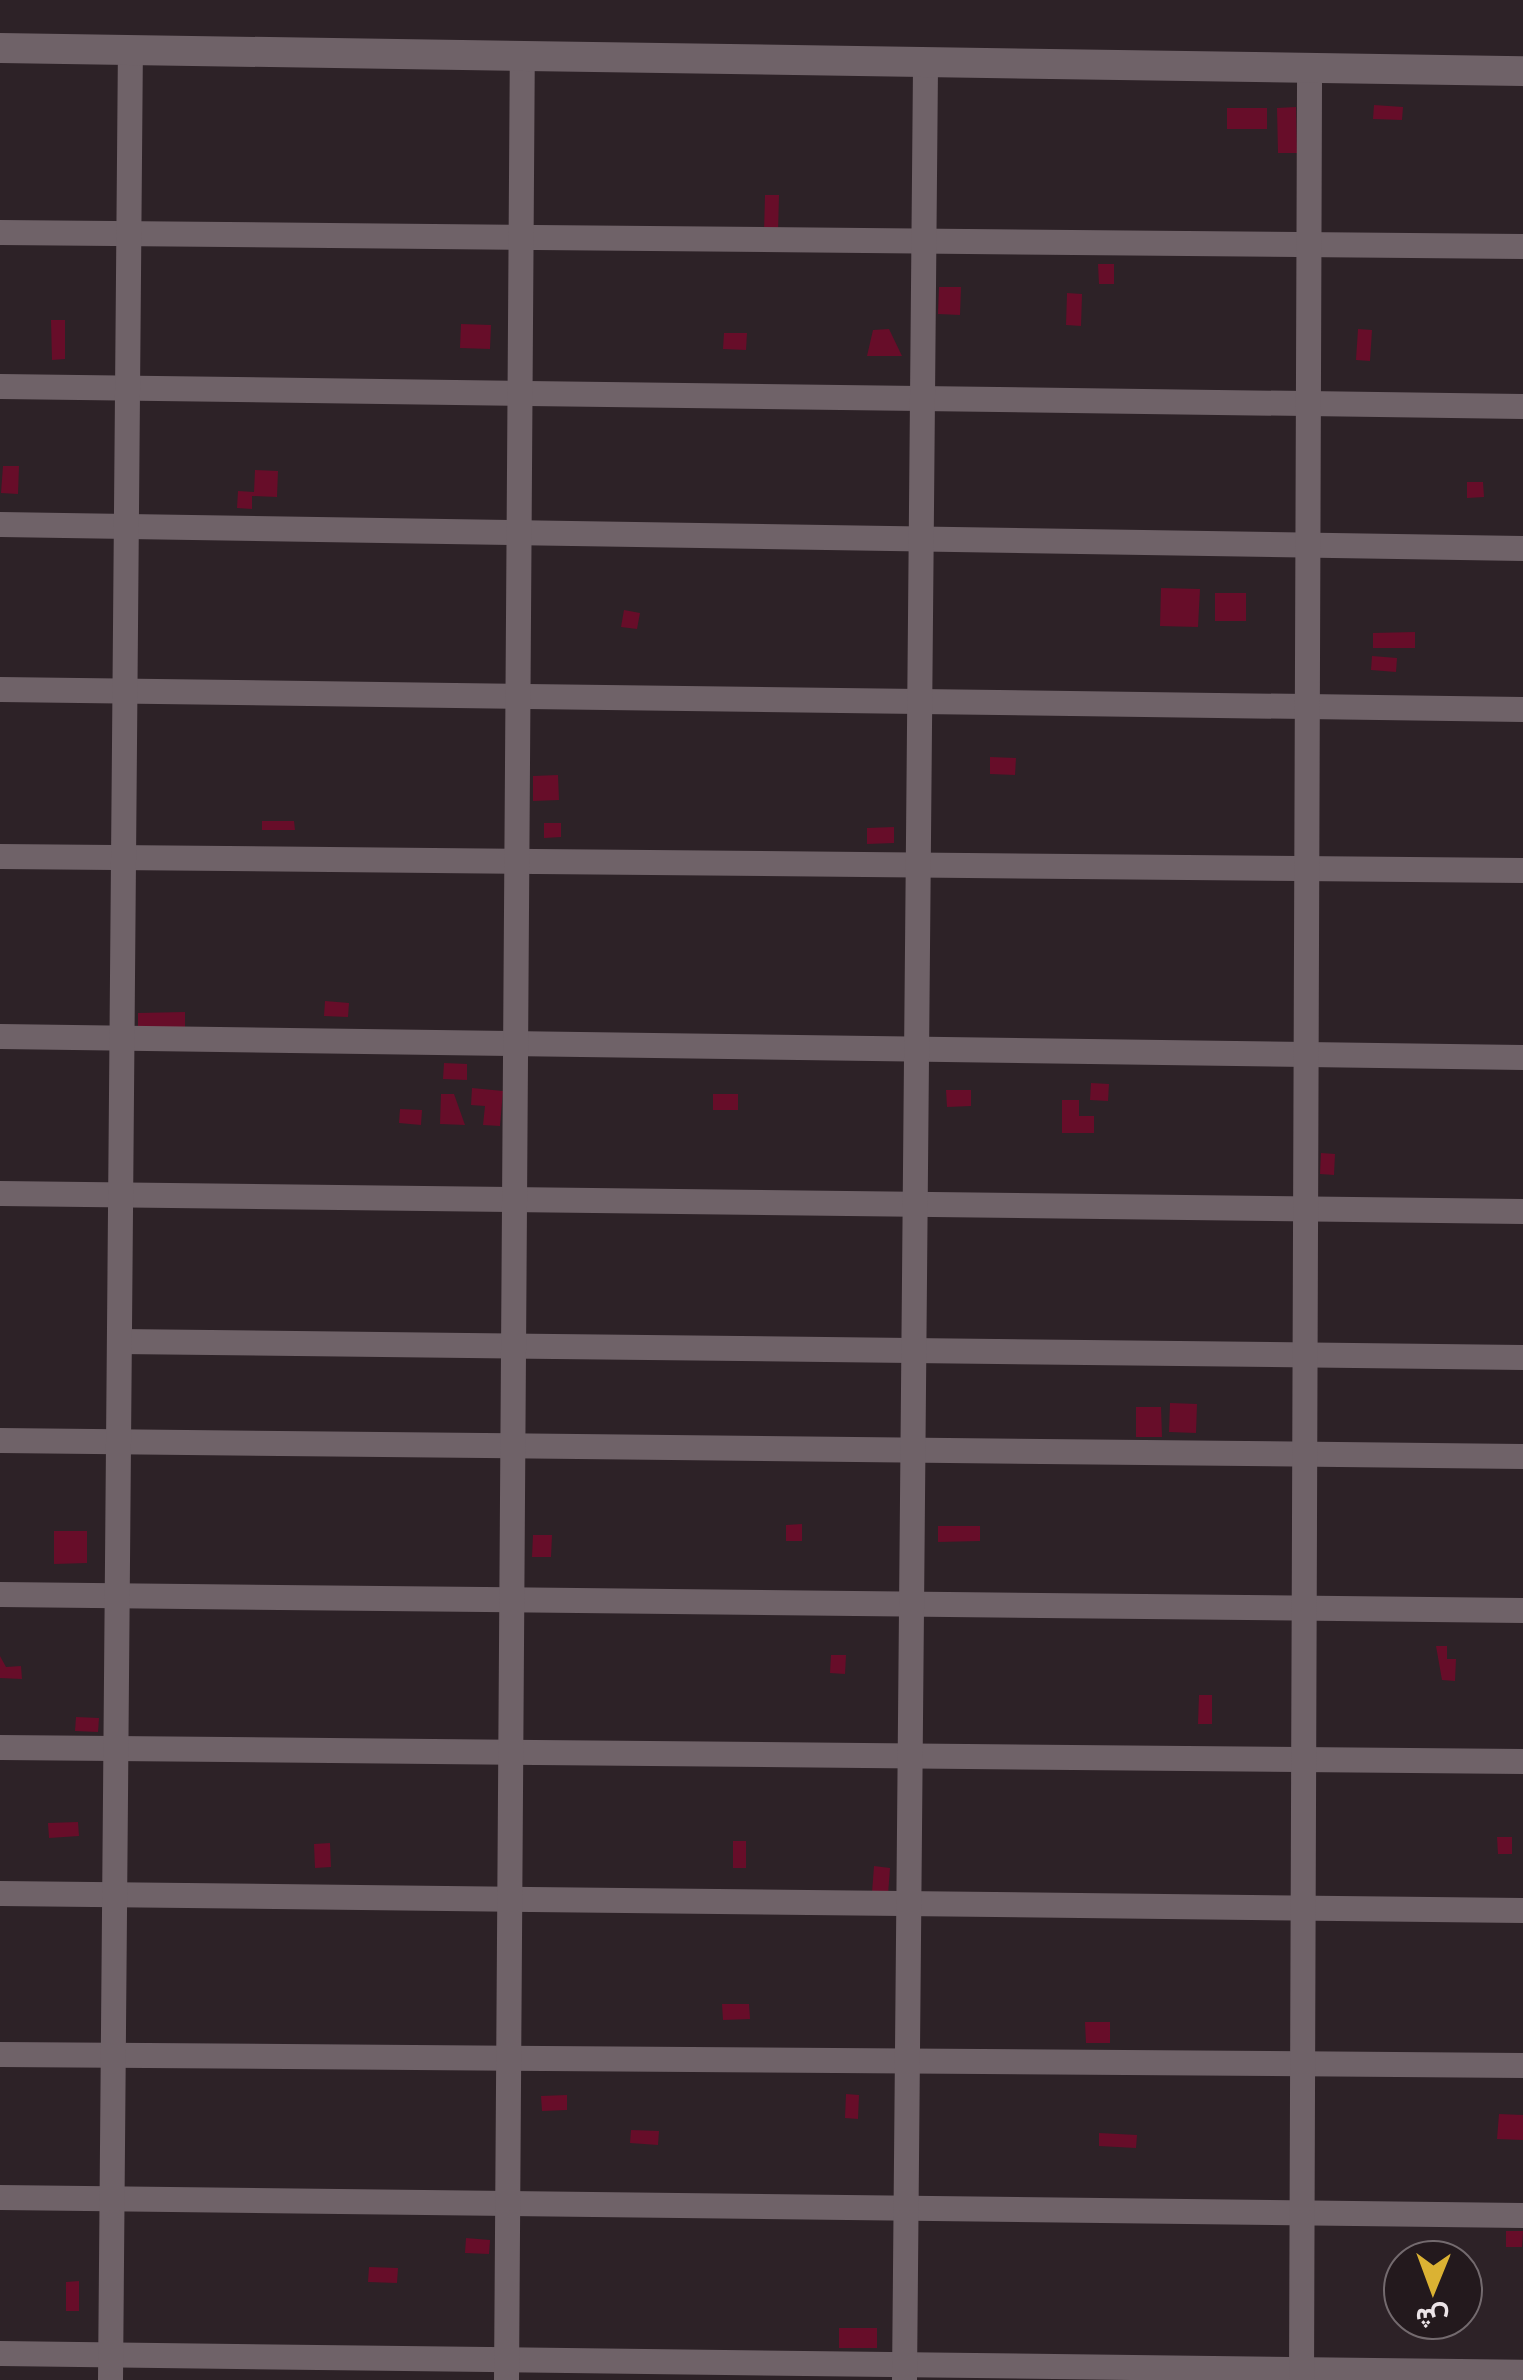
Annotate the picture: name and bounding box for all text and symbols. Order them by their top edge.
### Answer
north arrow [1383,2240,1483,2340]
text: ش [1415,2302,1450,2335]

